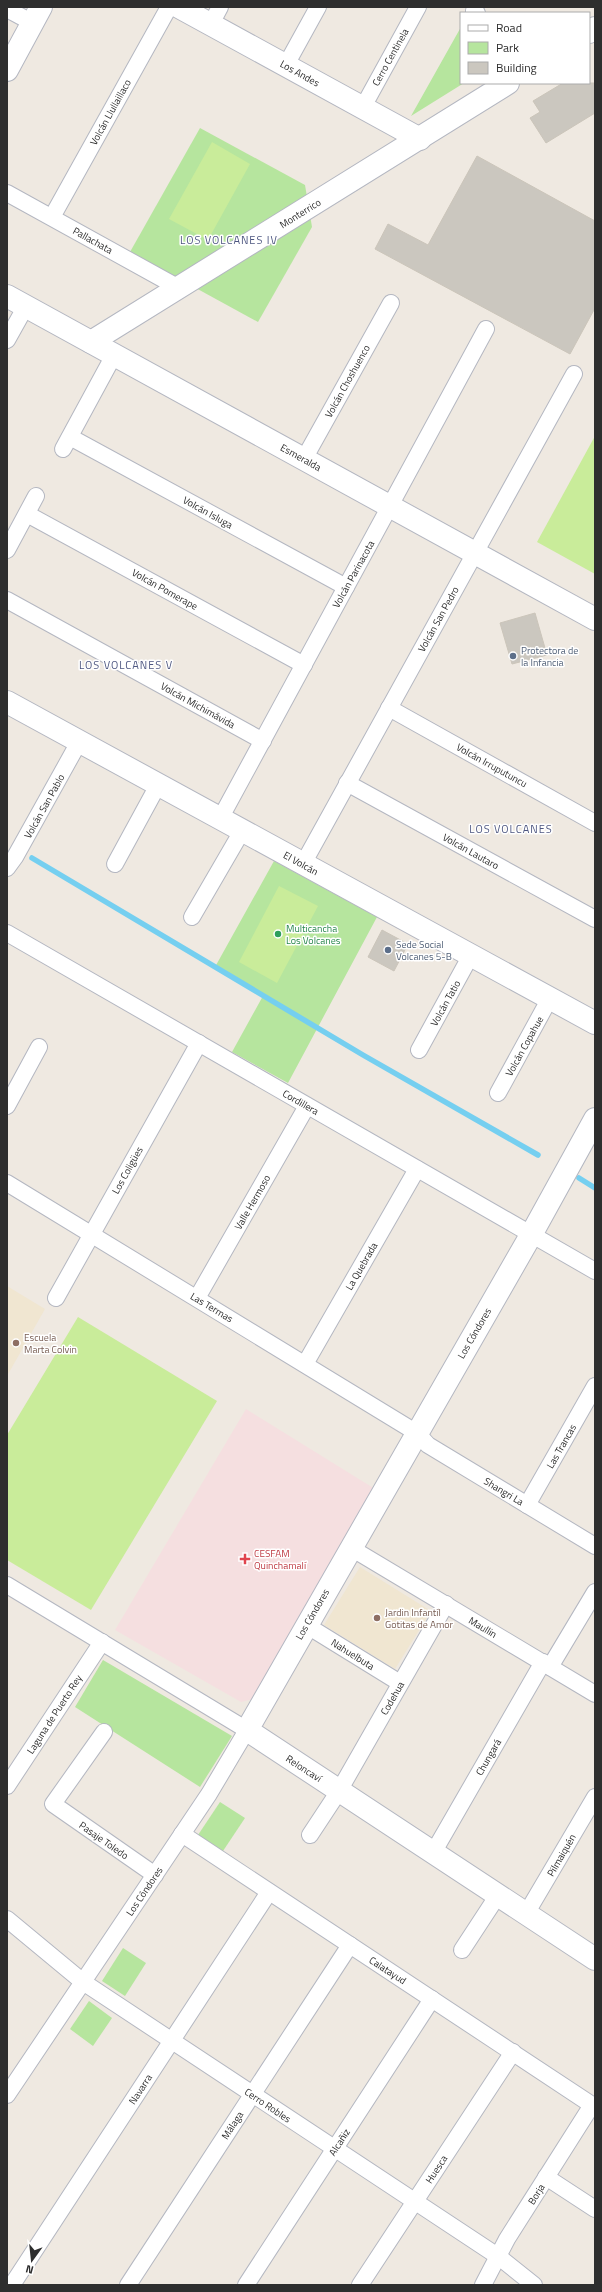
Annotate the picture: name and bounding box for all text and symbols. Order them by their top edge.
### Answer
legend [460,12,590,84]
text: Road [496,18,522,37]
street label: Cerro Centinela [368,26,412,89]
text: Park [496,38,519,57]
street label: Los Andes [277,56,323,91]
text: Building [496,58,537,77]
street label: Volcán Llullaillaco [86,76,135,148]
street label: Monterrico [277,195,324,232]
street label: Pallachata [70,223,116,258]
district label: LOS VOLCANES IV [180,232,278,248]
street label: Volcán Choshuenco [321,342,374,420]
street label: Esmeralda [278,440,324,475]
street label: Volcán Isluga [180,493,235,532]
street label: Volcán Parinacota [329,538,378,611]
street label: Volcán Pomerape [129,565,200,614]
street label: Volcán San Pedro [414,584,463,655]
place label: Protectora de la Infancia [521,643,578,670]
marker: Protectora de la Infancia [508,651,518,661]
district label: LOS VOLCANES V [79,657,173,673]
street label: Volcán Michimávida [158,679,238,732]
street label: Volcán Irruputuncu [453,740,530,791]
street label: Volcán San Pablo [20,771,68,841]
district label: LOS VOLCANES [469,821,553,837]
street label: Volcán Lautaro [440,830,502,873]
street label: El Volcán [281,848,321,879]
place label: Multicancha Los Volcanes [286,921,341,948]
marker: Multicancha Los Volcanes [273,929,283,939]
place label: Sede Social Volcanes 5-B [396,937,452,964]
marker: Sede Social Volcanes 5-B [383,945,393,955]
street label: Volcán Tatio [427,978,464,1029]
street label: Volcán Copahue [502,1013,547,1079]
street label: Cordillera [280,1086,322,1119]
street label: Los Coligües [108,1143,147,1197]
street label: Valle Hermoso [231,1172,274,1233]
street label: La Quebrada [342,1240,381,1293]
street label: Las Termas [188,1289,236,1326]
street label: Los Cóndores [454,1305,495,1361]
place label: Escuela Marta Colvin [24,1330,77,1357]
marker: Escuela Marta Colvin [11,1338,21,1348]
street label: Las Trancas [543,1421,580,1471]
street label: Shangri La [481,1474,526,1509]
place label: CESFAM Quinchamalí [254,1546,307,1573]
marker: CESFAM Quinchamalí [239,1553,251,1565]
street label: Los Cóndores [292,1586,333,1642]
place label: Jardin Infantíl Gotitas de Amor [385,1605,454,1632]
marker: Jardin Infantíl Gotitas de Amor [372,1613,382,1623]
street label: Maullin [466,1613,500,1642]
street label: Nahuelbuta [328,1635,377,1674]
street label: Laguna de Puerto Rey [23,1671,86,1757]
street label: Codehua [377,1679,408,1718]
street label: Chungará [472,1736,505,1778]
street label: Reloncaví [283,1751,325,1786]
street label: Pasaje Toledo [76,1818,132,1863]
street label: Pilmaiquén [543,1831,580,1879]
street label: Los Cóndores [122,1863,167,1919]
street label: Calatayud [366,1953,409,1988]
street label: Navarra [125,2071,156,2107]
street label: Cerro Robles [241,2084,294,2127]
street label: Málaga [218,2108,247,2142]
street label: Alcañiz [325,2125,354,2159]
street label: Huesca [422,2152,451,2186]
street label: Borja [524,2181,549,2208]
north arrow [12,2240,52,2280]
text: N [24,2261,35,2278]

